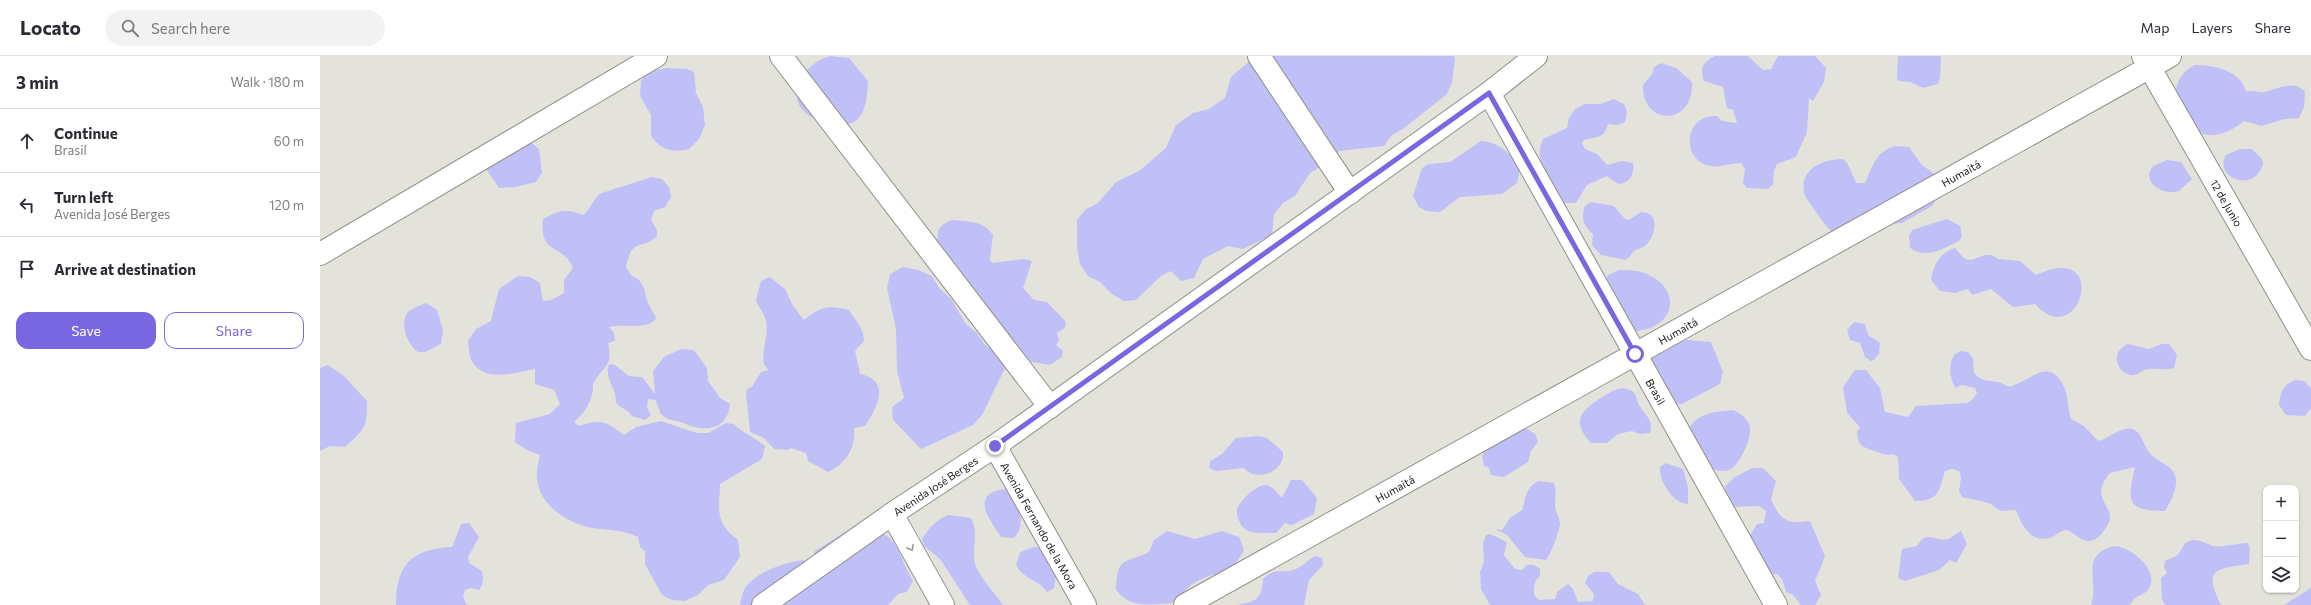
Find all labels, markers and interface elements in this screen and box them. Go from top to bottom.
search box [105,10,385,46]
text: Locato [20,16,81,39]
icon: search [119,17,141,39]
text: Search here [151,19,230,37]
text: Map [2141,19,2169,36]
text: Layers [2191,19,2233,36]
text: Share [2255,19,2291,36]
text: 3 min [16,72,59,93]
text: Walk · 180 m [230,74,304,90]
text: Continue [54,124,118,142]
icon: ahead [16,130,38,152]
text: 60 m [274,133,304,149]
text: Brasil [54,142,87,158]
street label: Humaitá [1939,157,1983,189]
street label: 12 de Junio [2208,177,2246,229]
text: Turn left [54,188,113,206]
icon: left [16,194,38,216]
text: 120 m [269,197,304,213]
text: Avenida José Berges [54,206,170,222]
icon: arrive [16,258,38,280]
text: Arrive at destination [54,260,196,278]
button: Save [16,312,156,349]
button: Share [164,312,304,349]
street label: Humaitá [1656,314,1700,347]
route start [1626,345,1644,363]
street label: Brasil [1644,376,1669,407]
route end [986,437,1004,455]
street label: Avenida José Berges [890,453,980,518]
street label: Avenida Fernando de la Mora [999,459,1081,591]
street label: Humaitá [1373,472,1417,504]
map controls [2263,485,2299,593]
button: + [2263,485,2299,521]
button: − [2263,521,2299,557]
one-way arrow [907,544,914,552]
button: layers [2263,557,2299,593]

